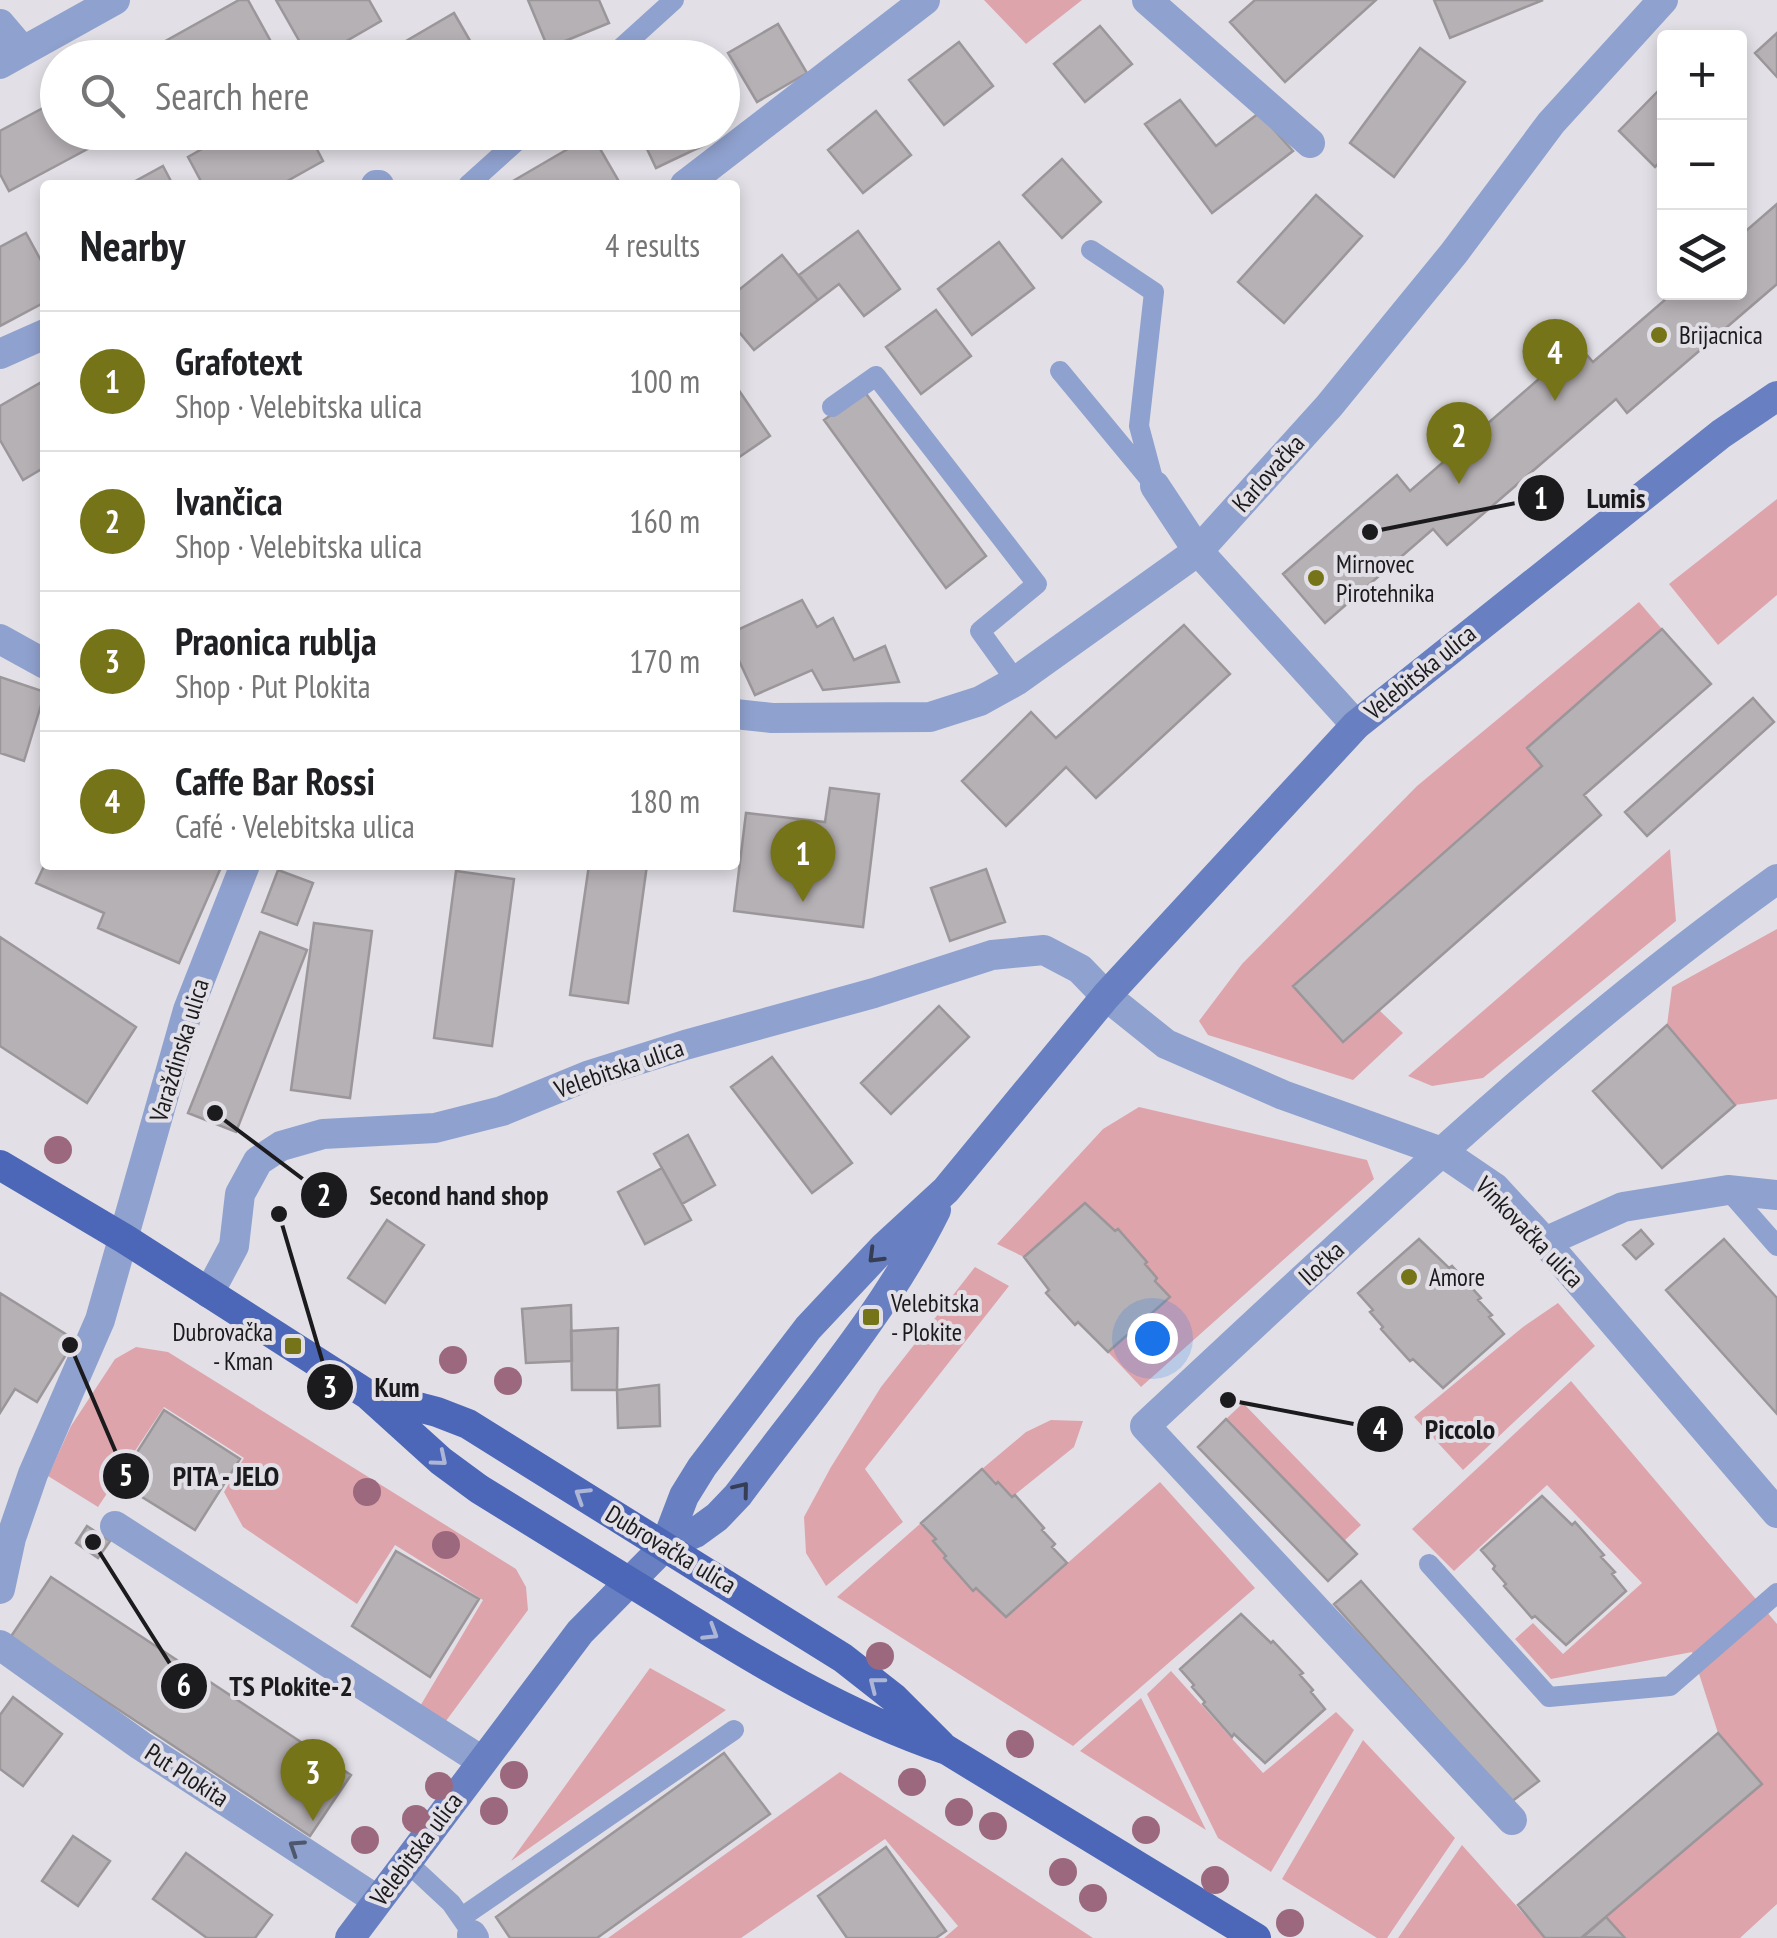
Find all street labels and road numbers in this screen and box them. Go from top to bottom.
street label: Karlovačka [1225,428,1311,518]
street label: Velebitska ulica [1357,617,1482,727]
street label: Varaždinska ulica [142,975,216,1126]
street label: Velebitska ulica [549,1031,688,1105]
street label: Vinkovačka ulica [1468,1169,1591,1294]
street label: Iločka [1291,1234,1351,1292]
street label: Dubrovačka ulica [600,1497,742,1601]
street label: Put Plokita [139,1736,235,1814]
street label: Velebitska ulica [362,1786,469,1913]

